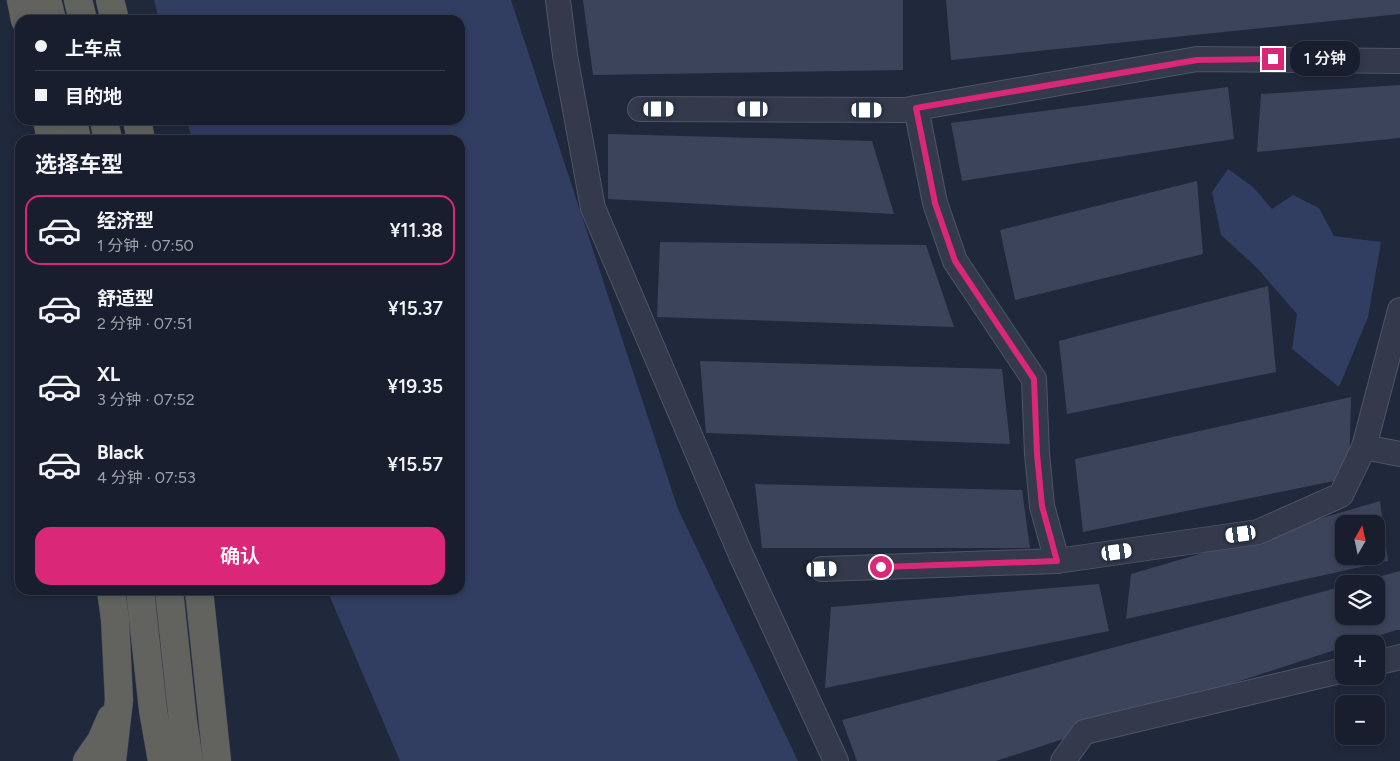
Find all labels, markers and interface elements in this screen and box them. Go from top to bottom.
text: 上车点 [65,37,122,60]
callout: 1 分钟 [1290,42,1360,76]
route end [1262,48,1284,70]
text: 1 分钟 [1304,49,1346,68]
text: 目的地 [65,85,122,108]
car [644,102,674,117]
car [738,102,768,117]
car [852,103,882,118]
text: 选择车型 [35,151,123,178]
icon: car [37,208,82,253]
text: 经济型 [97,209,154,232]
text: ¥11.38 [390,219,443,242]
text: 1 分钟 · 07:50 [97,236,194,255]
icon: car [37,286,82,331]
text: 舒适型 [97,287,154,310]
text: ¥15.37 [388,297,443,320]
text: 2 分钟 · 07:51 [97,314,193,333]
text: XL [97,363,120,386]
icon: car [37,364,82,409]
text: ¥19.35 [387,375,443,398]
text: 3 分钟 · 07:52 [97,390,195,409]
text: Black [97,441,144,464]
icon: car [37,442,82,487]
text: ¥15.57 [387,453,443,476]
text: 4 分钟 · 07:53 [97,468,196,487]
north arrow [1335,515,1385,565]
map controls [1335,515,1385,745]
car [1225,524,1256,544]
button: 确认 [35,527,445,585]
car [1101,542,1132,562]
route start [870,556,892,578]
car [806,561,837,577]
button: layers [1335,575,1385,625]
button: + [1335,635,1385,685]
button: − [1335,695,1385,745]

